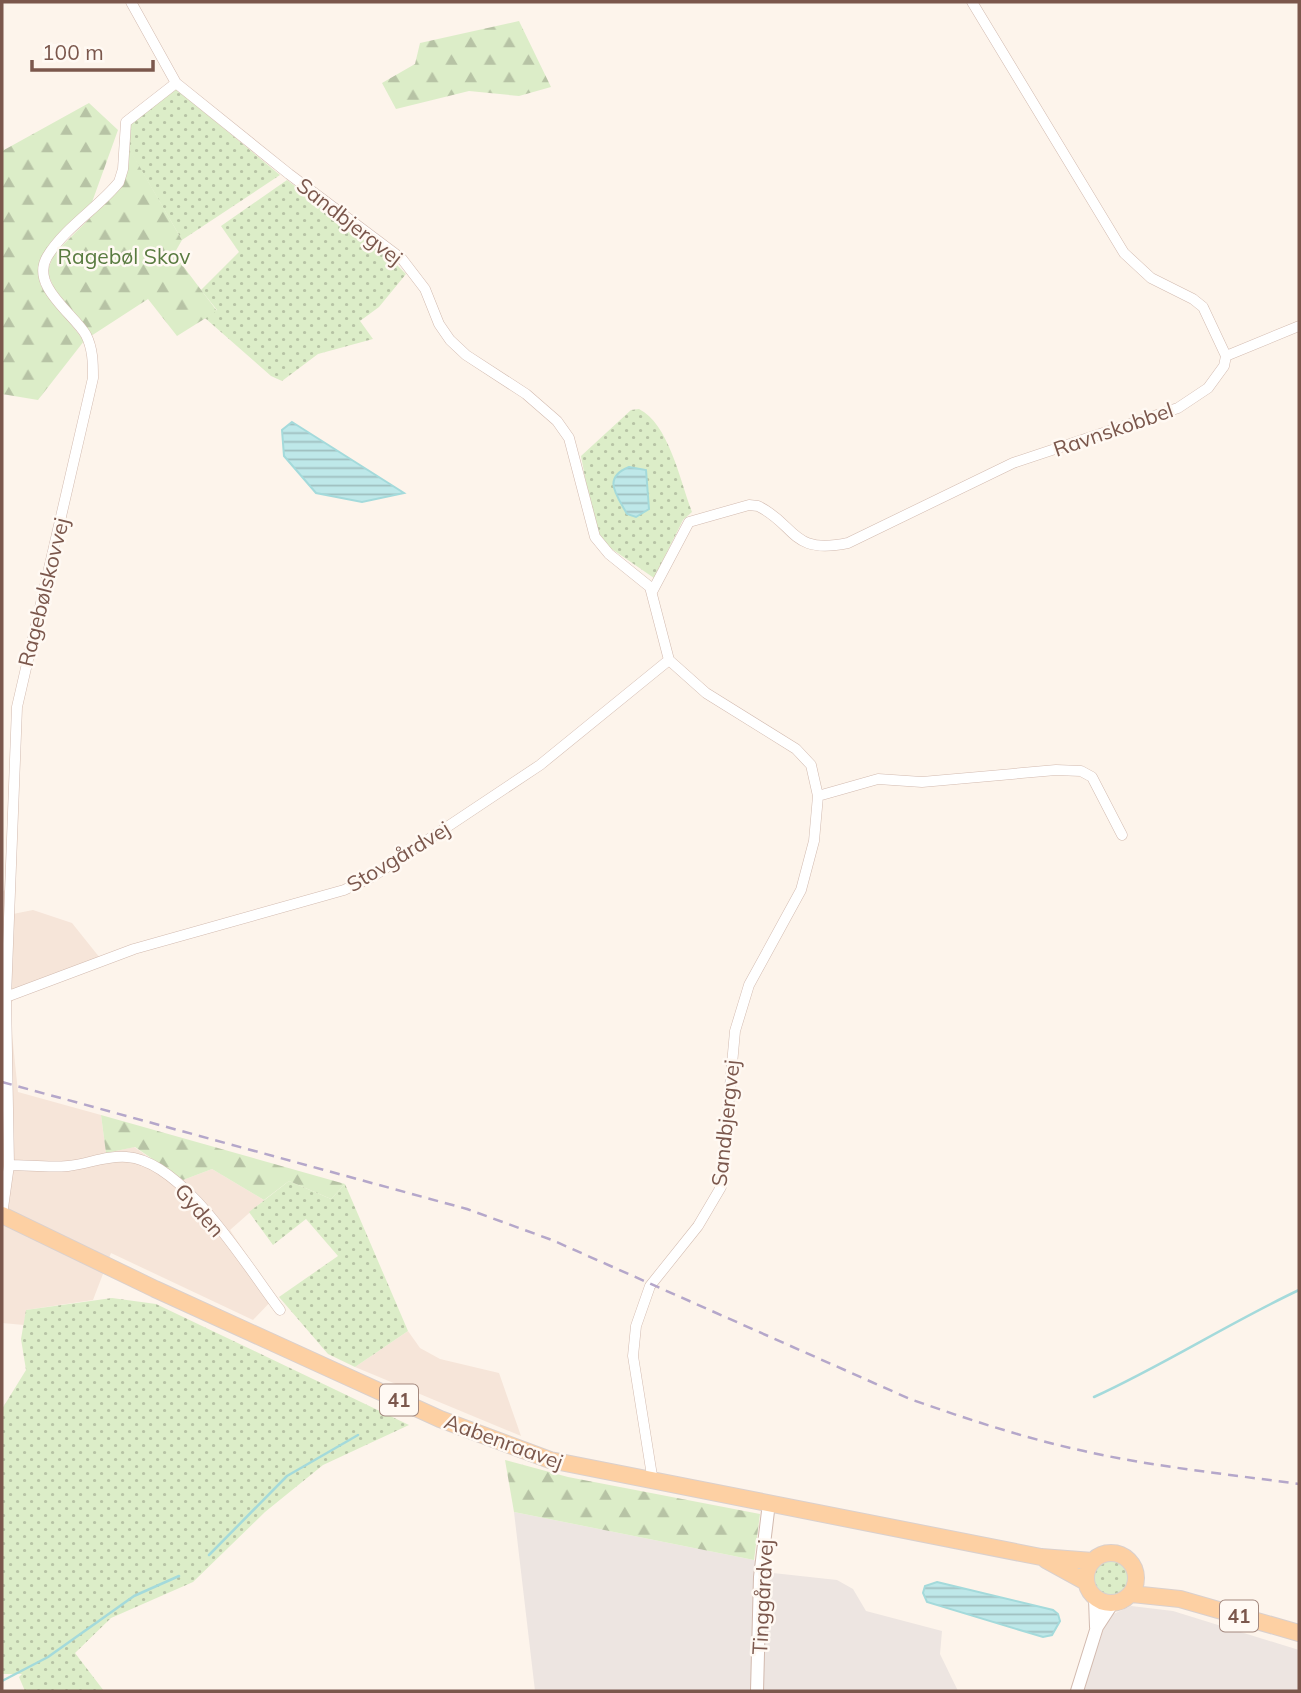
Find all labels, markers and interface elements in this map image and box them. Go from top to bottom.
scale bar [32,28,152,72]
text: 100 m [42,39,104,65]
street label: Sandbjergvej [292,172,408,270]
park label: Ragebøl Skov [58,243,190,269]
street label: Ravnskobbel [1050,396,1176,462]
street label: Ragebølskovvej [12,515,74,669]
street label: Stovgårdvej [342,815,454,897]
street label: Sandbjergvej [705,1058,745,1188]
street label: Gyden [170,1178,230,1242]
road number: 41 [380,1384,418,1416]
street label: Aabenraavej [441,1408,567,1474]
street label: Tinggårdvej [746,1539,778,1655]
road number: 41 [1220,1600,1258,1632]

